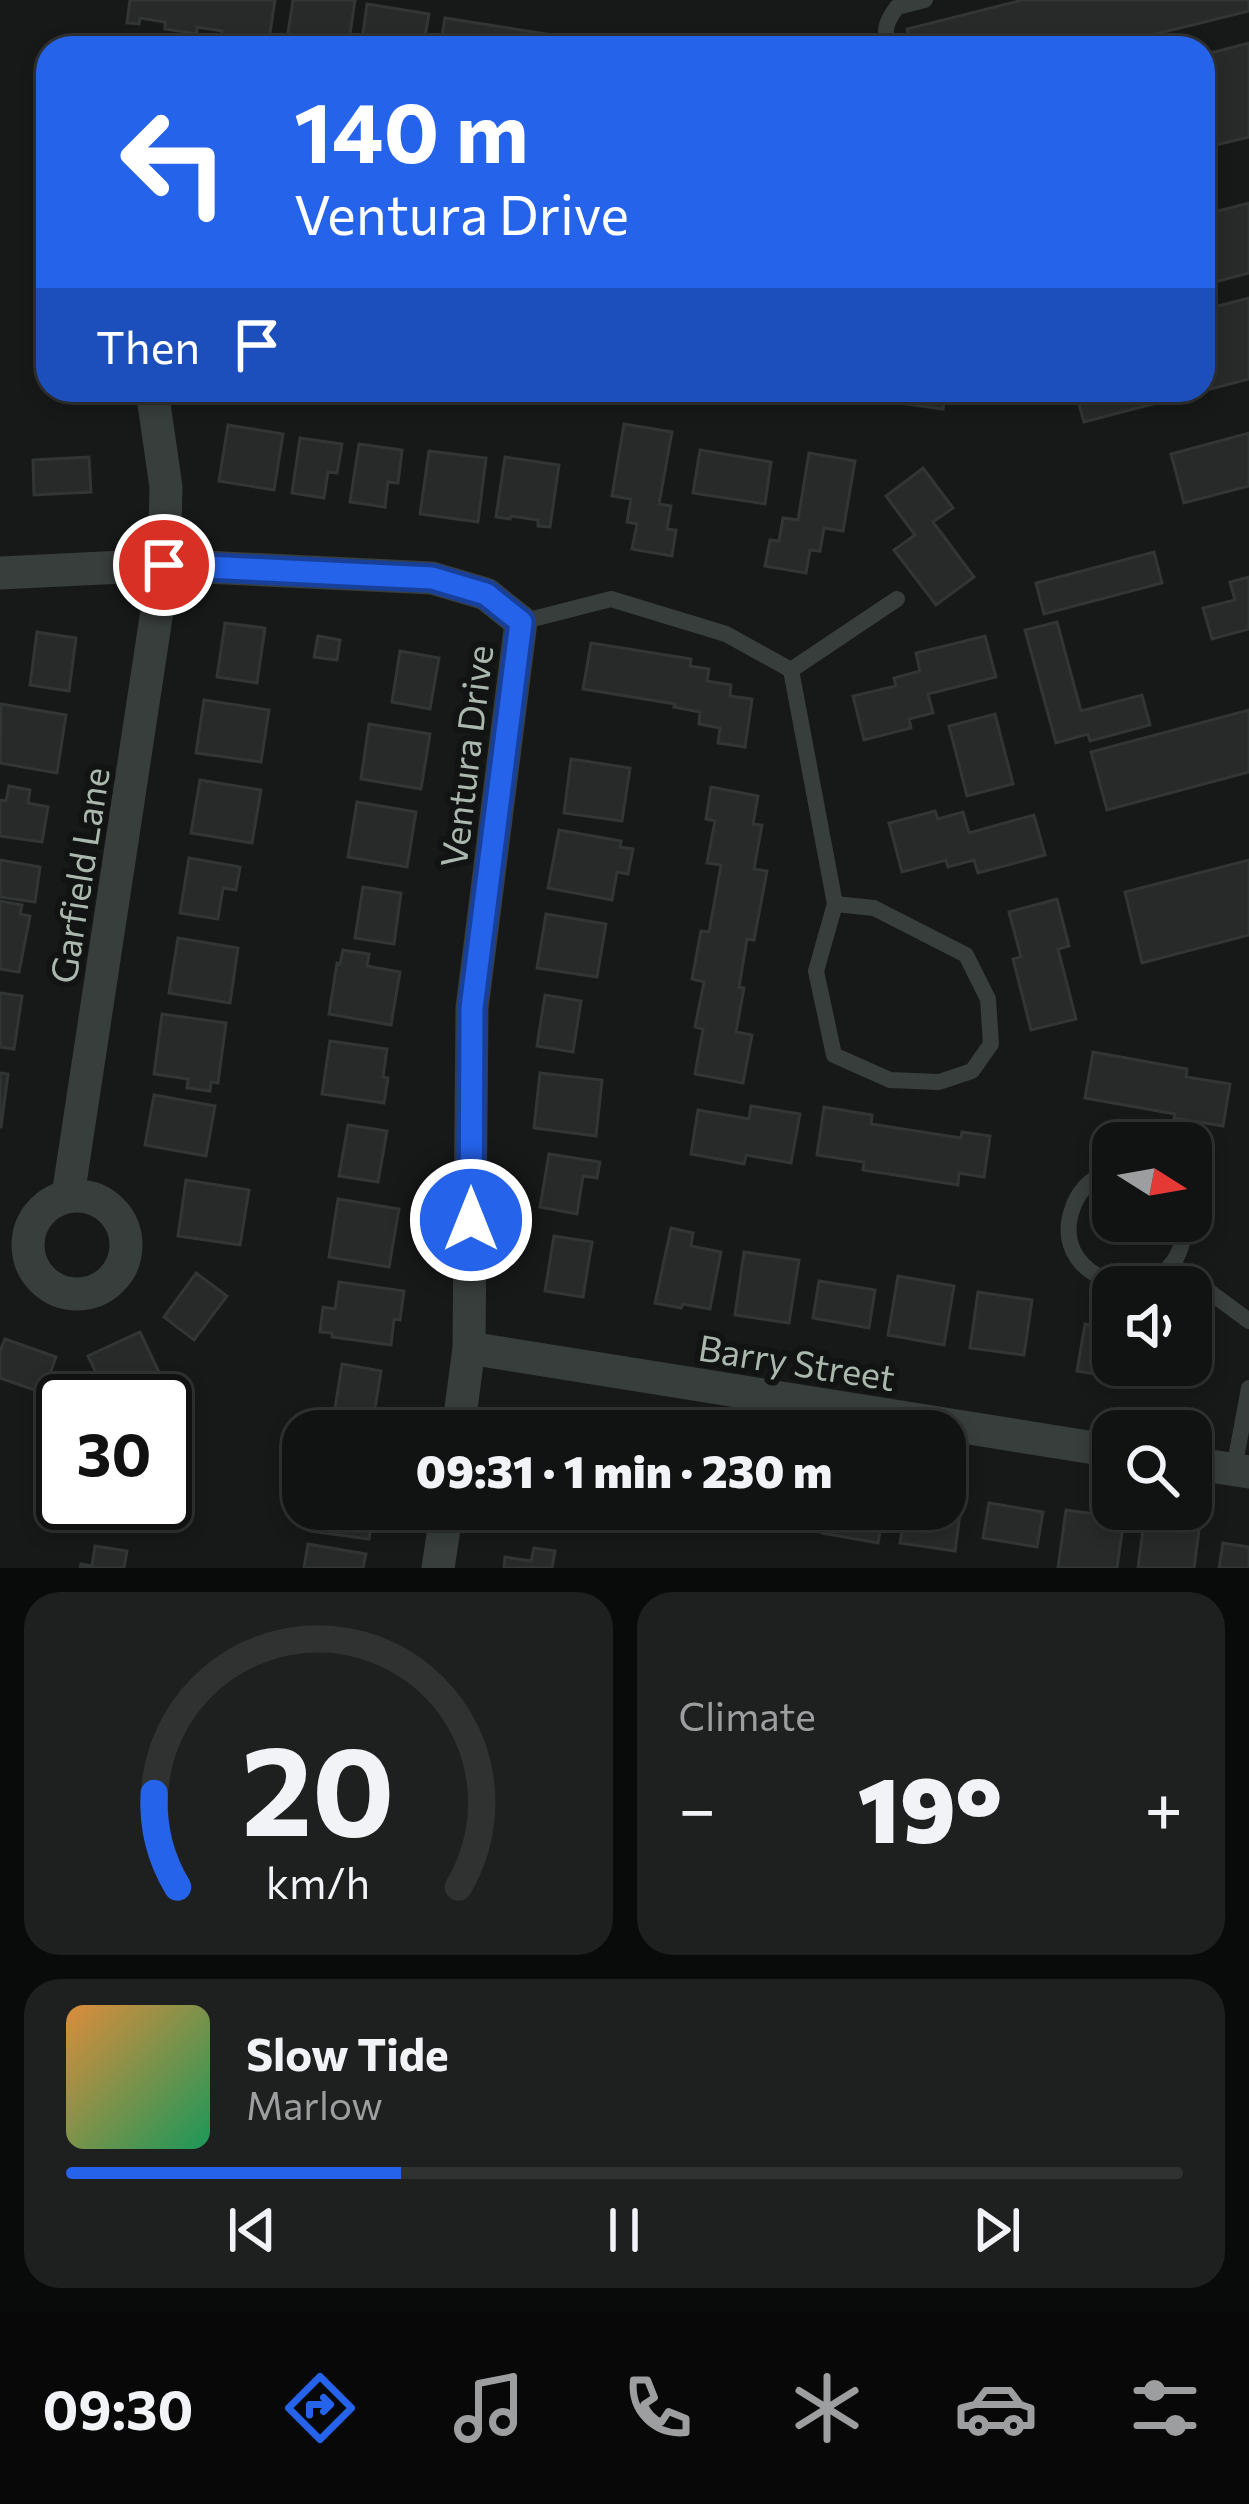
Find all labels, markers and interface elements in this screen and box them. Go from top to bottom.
text: 140 m [294,78,529,180]
icon: left [96,84,252,240]
text: Ventura Drive [294,180,629,246]
icon: arrive [224,312,290,378]
text: Then [96,318,200,373]
pin [113,514,215,616]
icon: arrive [131,532,197,598]
street label: Ventura Drive [430,642,500,870]
street label: Garfield Lane [39,764,117,986]
north arrow [1092,1122,1212,1242]
map controls [1092,1122,1212,1530]
position arrow [408,1157,534,1283]
button: sound [1092,1266,1212,1386]
street label: Barry Street [696,1324,898,1398]
speed limit sign: 30 [36,1374,192,1530]
button: search [1092,1410,1212,1530]
text: 09:31 · 1 min · 230 m [416,1442,832,1497]
text: Climate [679,1691,816,1739]
text: 20 [242,1709,395,1862]
text: 19° [858,1751,1002,1862]
text: − [679,1766,716,1847]
text: + [1144,1766,1183,1847]
text: km/h [266,1854,370,1907]
text: Slow Tide [246,2025,449,2080]
text: Marlow [246,2080,383,2128]
icon: previous [219,2197,285,2263]
icon: pause [591,2197,657,2263]
icon: next [964,2197,1030,2263]
icon: directions [278,2366,362,2450]
icon: music [447,2366,531,2450]
icon: phone [616,2366,700,2450]
icon: climate [785,2366,869,2450]
icon: car [954,2366,1038,2450]
icon: filters [1123,2366,1207,2450]
text: 09:30 [42,2375,193,2441]

